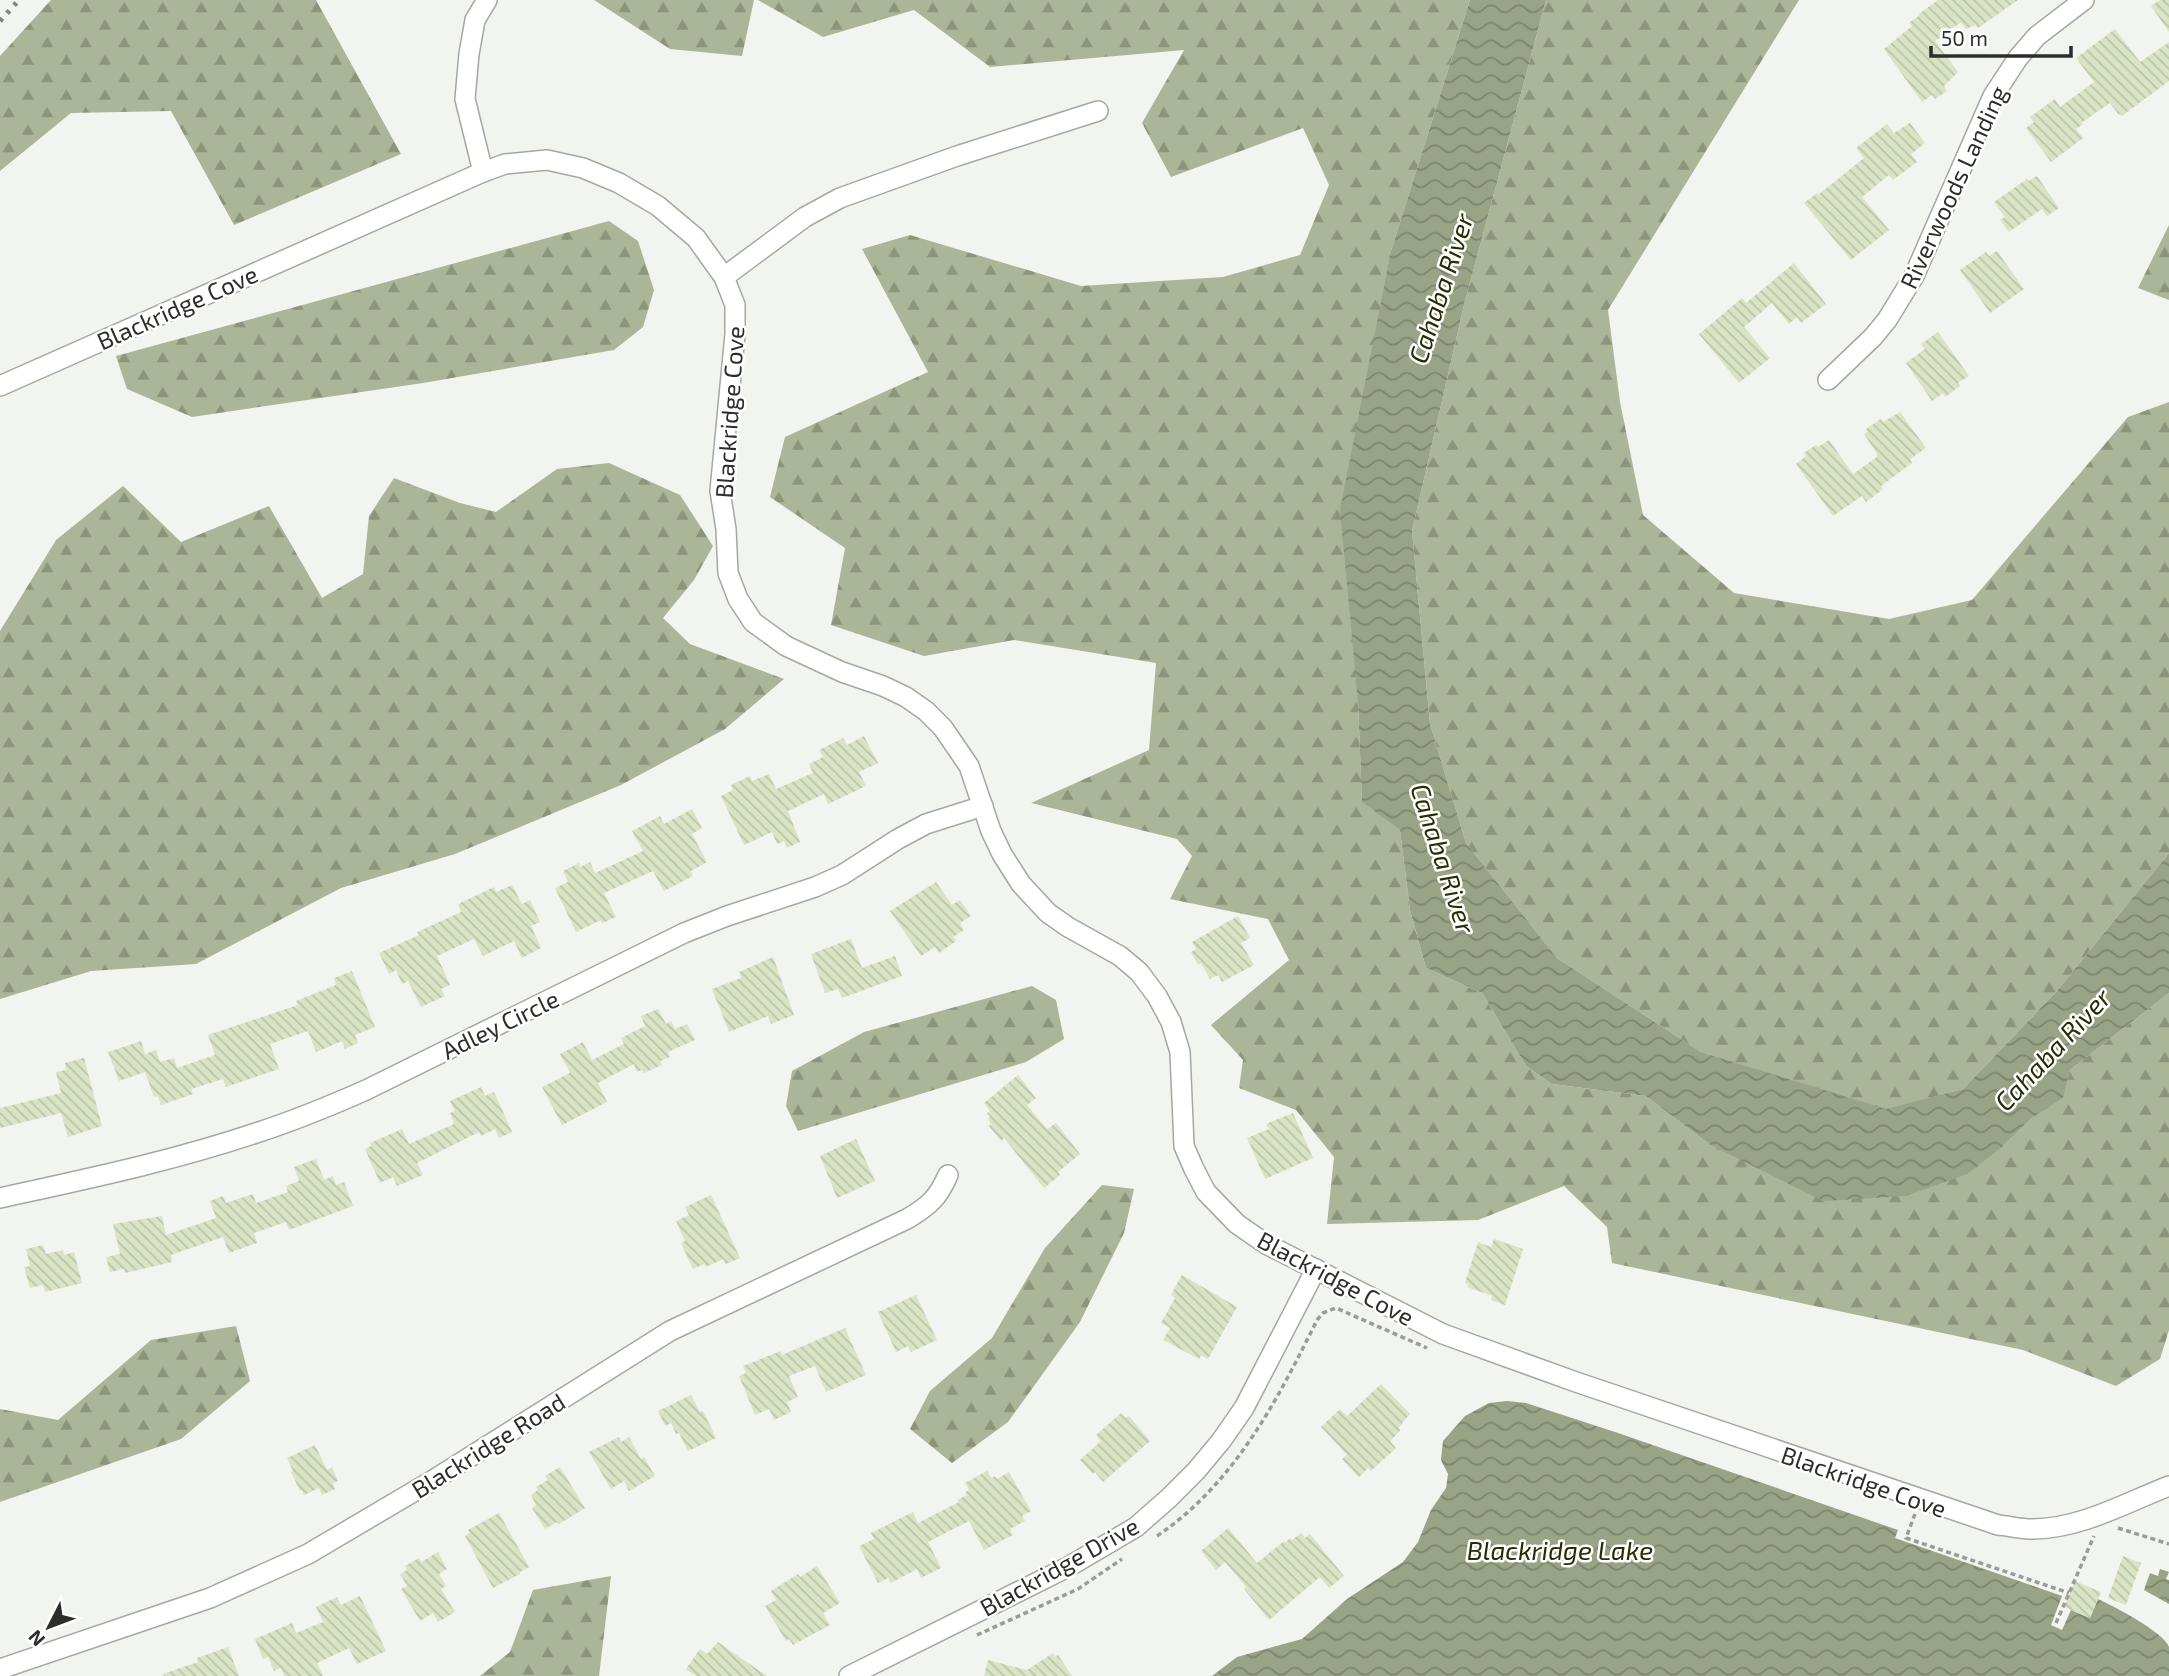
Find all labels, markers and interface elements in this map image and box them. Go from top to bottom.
scale bar [1931,14,2071,58]
text: 50 m [1941,25,1988,50]
street label: Riverwoods Landing [1893,81,2013,293]
water label: Cahaba River [1401,209,1479,367]
street label: Blackridge Cove [92,259,262,355]
street label: Blackridge Cove [709,325,749,499]
water label: Cahaba River [1405,779,1483,937]
water label: Cahaba River [1988,981,2117,1116]
street label: Adley Circle [437,983,563,1065]
street label: Blackridge Cove [1253,1225,1419,1331]
street label: Blackridge Road [406,1386,570,1504]
street label: Blackridge Cove [1778,1439,1950,1523]
street label: Blackridge Drive [975,1510,1143,1622]
water label: Blackridge Lake [1467,1534,1653,1565]
north arrow [14,1592,84,1662]
text: N [23,1626,49,1652]

